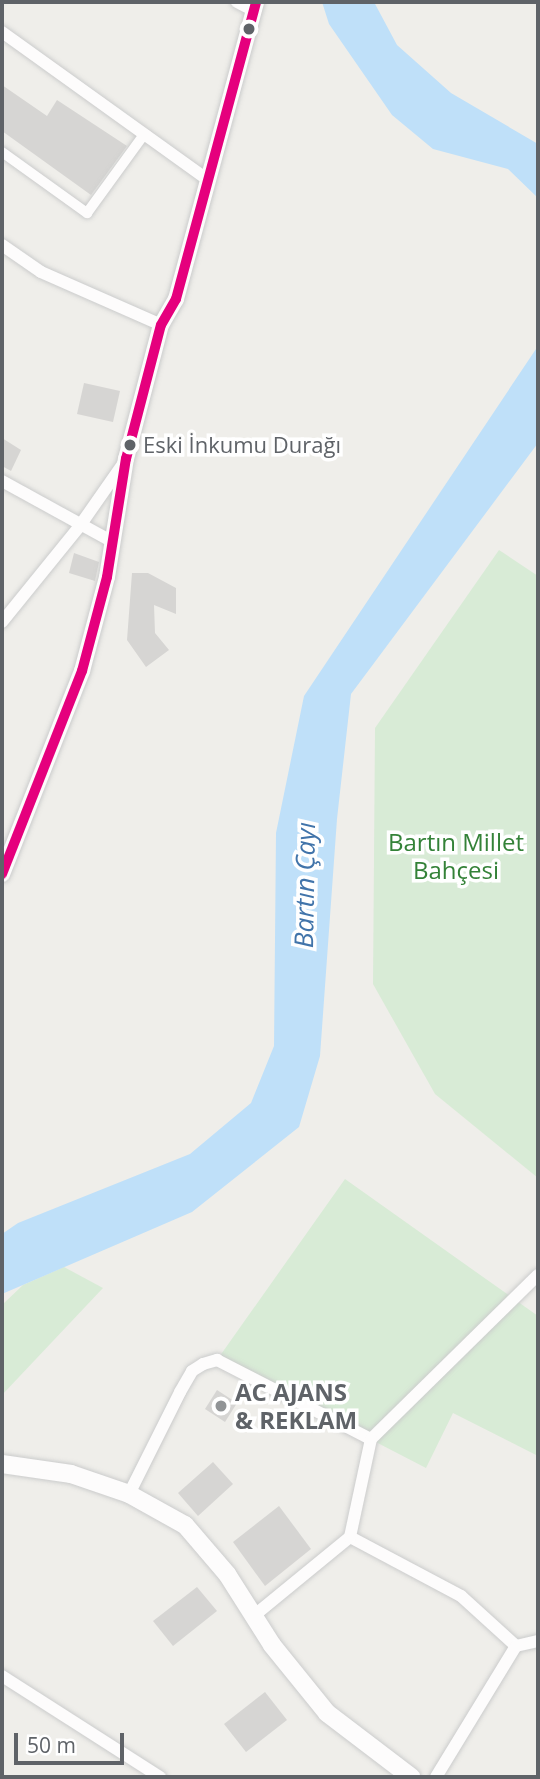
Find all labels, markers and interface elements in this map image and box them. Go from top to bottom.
unlabelled marker [242,22,256,36]
place label: Eski İnkumu Durağı [143,432,341,458]
marker: Eski İnkumu Durağı [123,438,137,452]
water label: Bartın Çayı [288,822,322,948]
park label: Bartın Millet Bahçesi [388,828,524,884]
place label: AC AJANS & REKLAM [235,1378,357,1434]
marker: AC AJANS & REKLAM [213,1398,229,1414]
scale bar [18,1720,128,1764]
text: 50 m [27,1731,76,1759]

